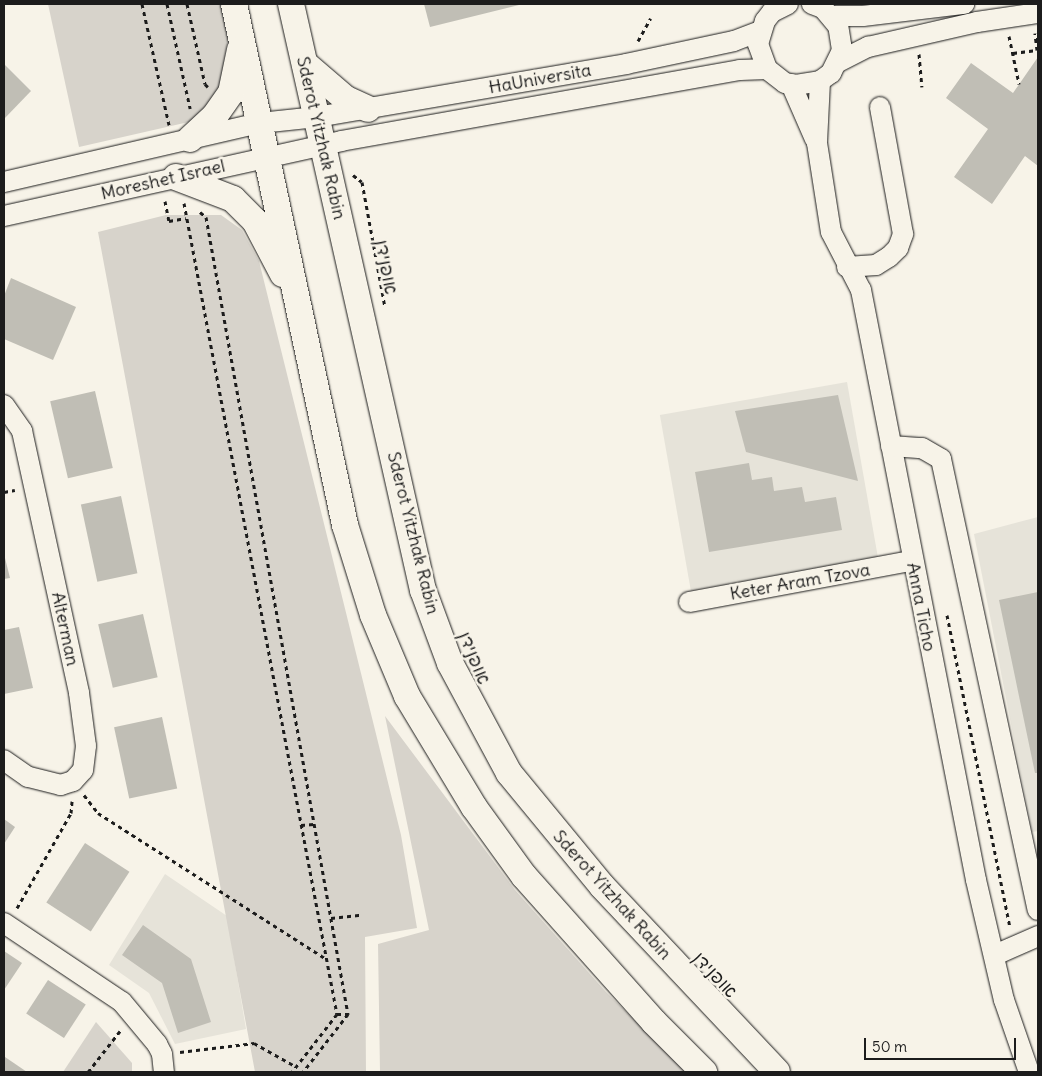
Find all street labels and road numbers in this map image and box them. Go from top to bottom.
street label: Sderot Yitzhak Rabin [292,54,350,222]
street label: HaUniversita [487,59,593,99]
street label: Moreshet Israel [99,155,227,205]
street label: אופנידן [370,238,402,296]
street label: Sderot Yitzhak Rabin [382,450,444,616]
street label: Keter Aram Tzova [728,559,872,605]
street label: Anna Ticho [902,561,940,653]
street label: Alterman [47,590,83,668]
street label: אופנידן [453,628,495,688]
street label: Sderot Yitzhak Rabin [548,826,676,964]
street label: אופנידן [688,947,742,1003]

